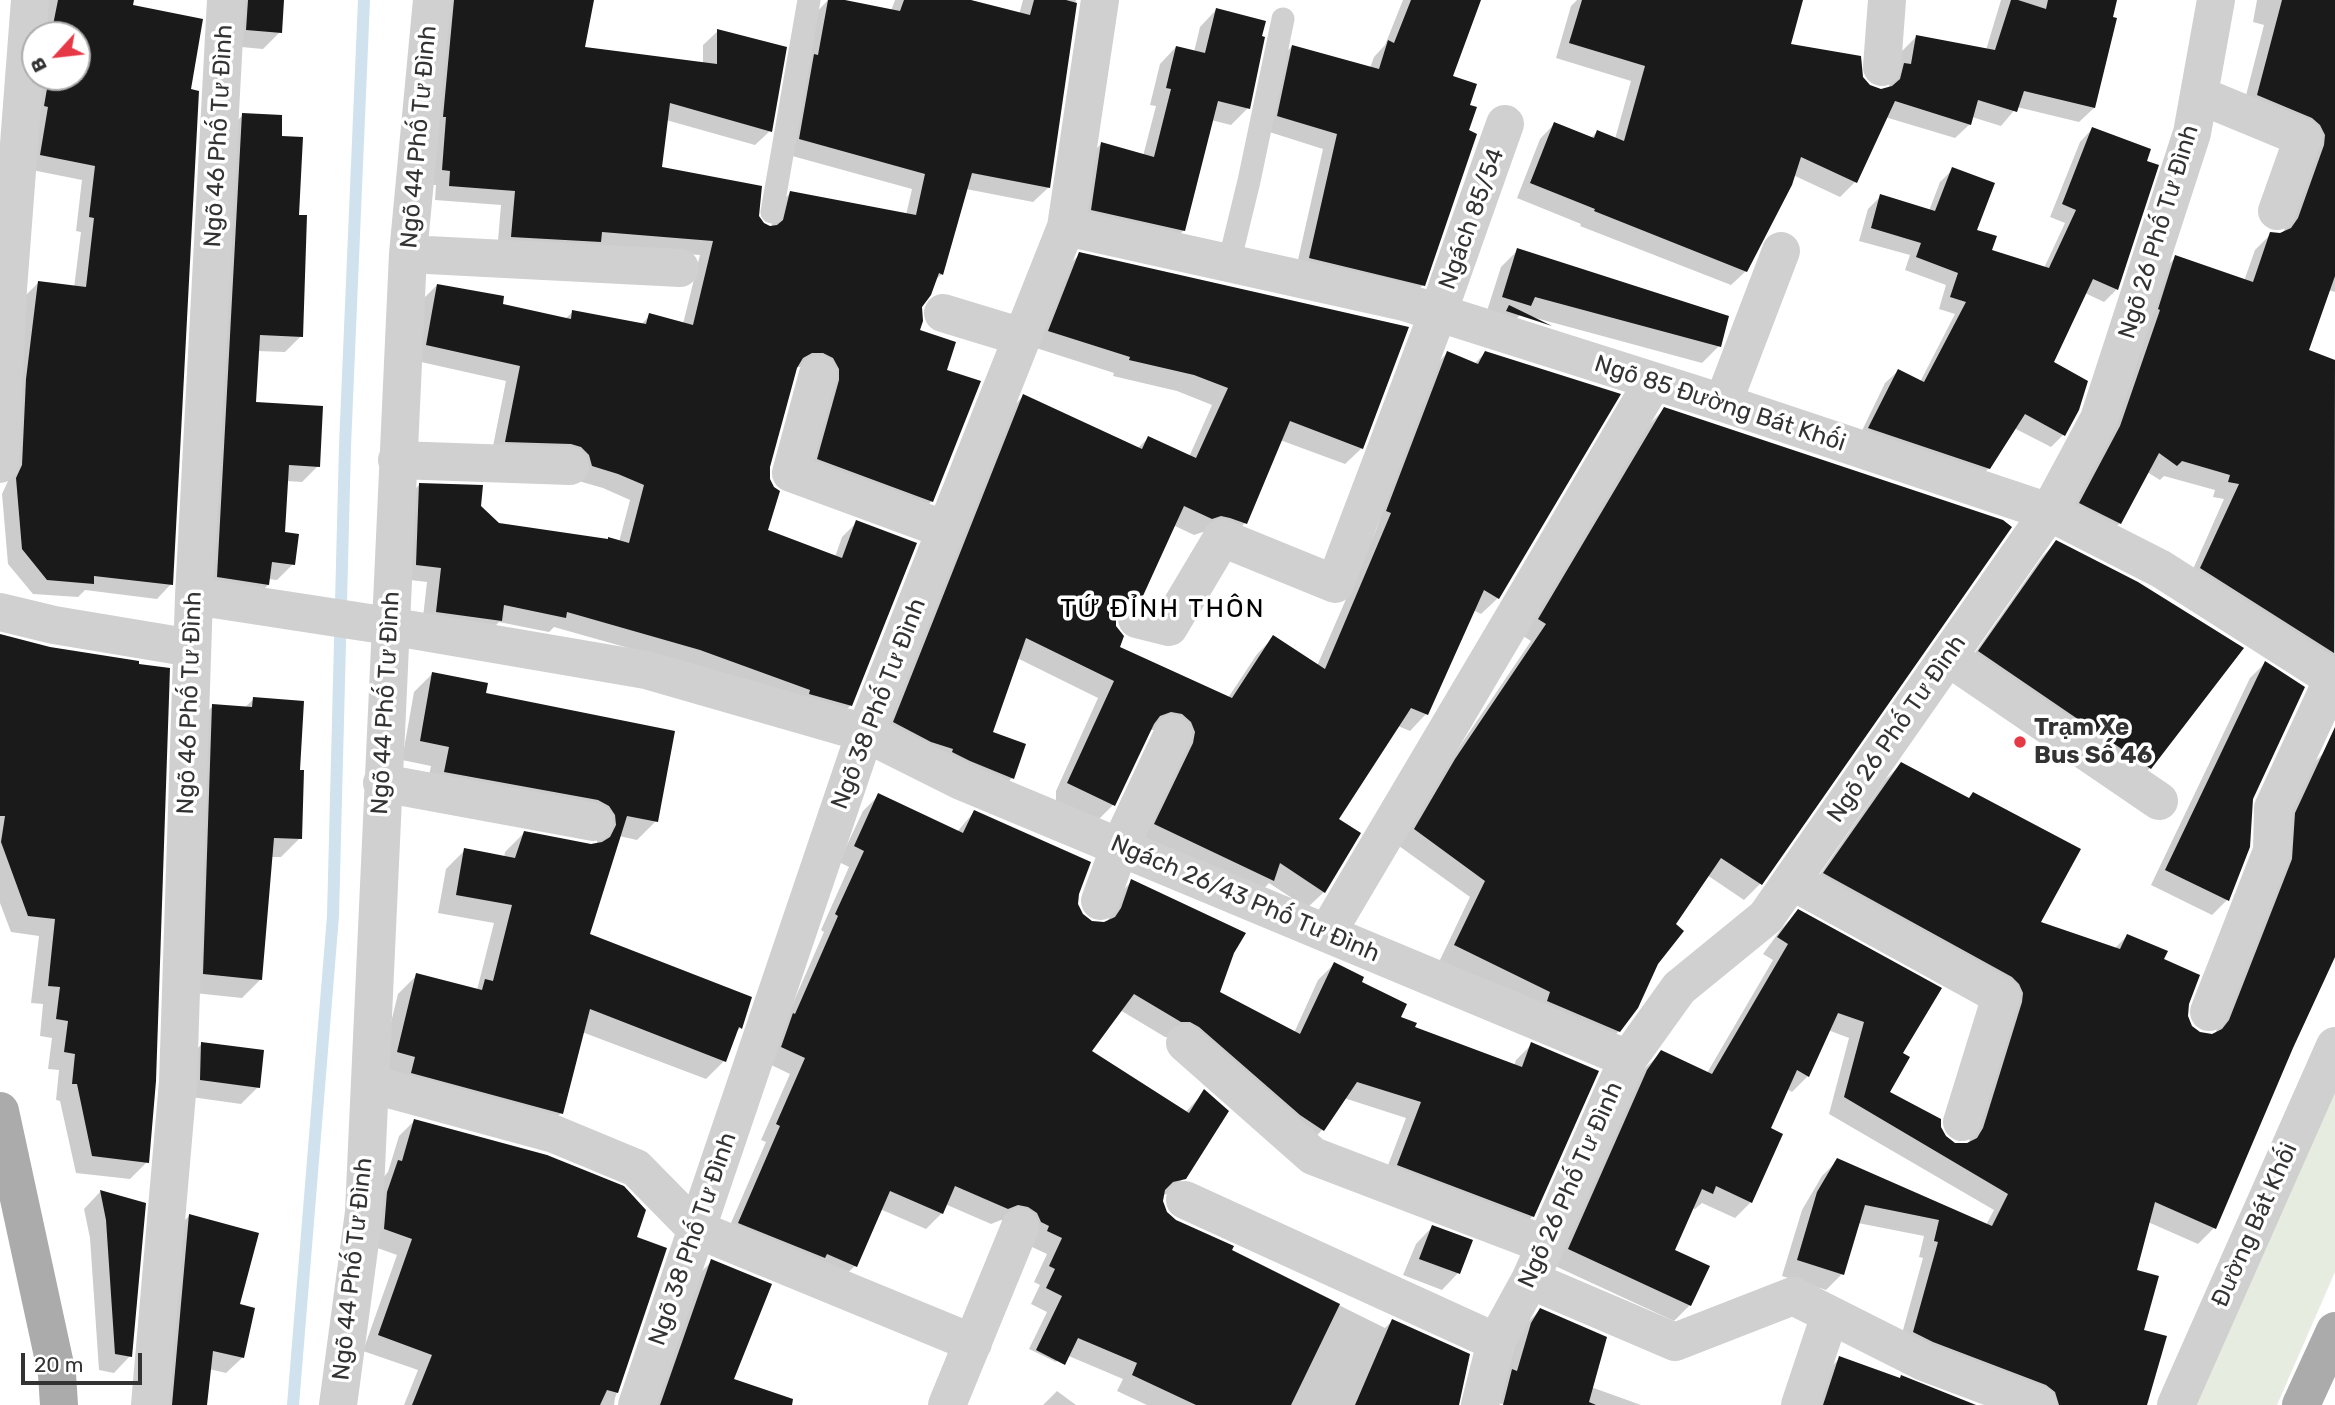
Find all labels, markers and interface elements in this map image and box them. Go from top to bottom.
north arrow [21,21,91,91]
street label: Ngõ 46 Phố Tư Đình [199,24,239,248]
street label: Ngõ 44 Phố Tư Đình [395,24,443,250]
text: B [25,54,52,76]
street label: Ngõ 26 Phố Tư Đình [2113,121,2205,343]
street label: Ngách 85/54 [1433,145,1511,293]
street label: Ngõ 85 Đường Bát Khối [1591,350,1849,458]
street label: Ngõ 46 Phố Tư Đình [172,591,208,815]
street label: Ngõ 44 Phố Tư Đình [366,591,406,815]
district label: TỨ ĐỈNH THÔN [1062,593,1264,625]
street label: Ngõ 38 Phố Tư Đình [826,595,932,813]
street label: Ngõ 26 Phố Tư Đình [1821,630,1973,828]
place label: Trạm Xe Bus Số 46 [2034,714,2152,770]
marker: Trạm Xe Bus Số 46 [2012,734,2028,750]
street label: Ngách 26/43 Phố Tư Đình [1106,829,1384,969]
street label: Ngõ 26 Phố Tư Đình [1513,1078,1629,1292]
street label: Ngõ 38 Phố Tư Đình [643,1129,743,1349]
street label: Đường Bát Khối [2206,1139,2304,1311]
street label: Ngõ 44 Phố Tư Đình [327,1156,379,1382]
scale bar [24,1338,145,1382]
text: 20 m [34,1352,83,1377]

